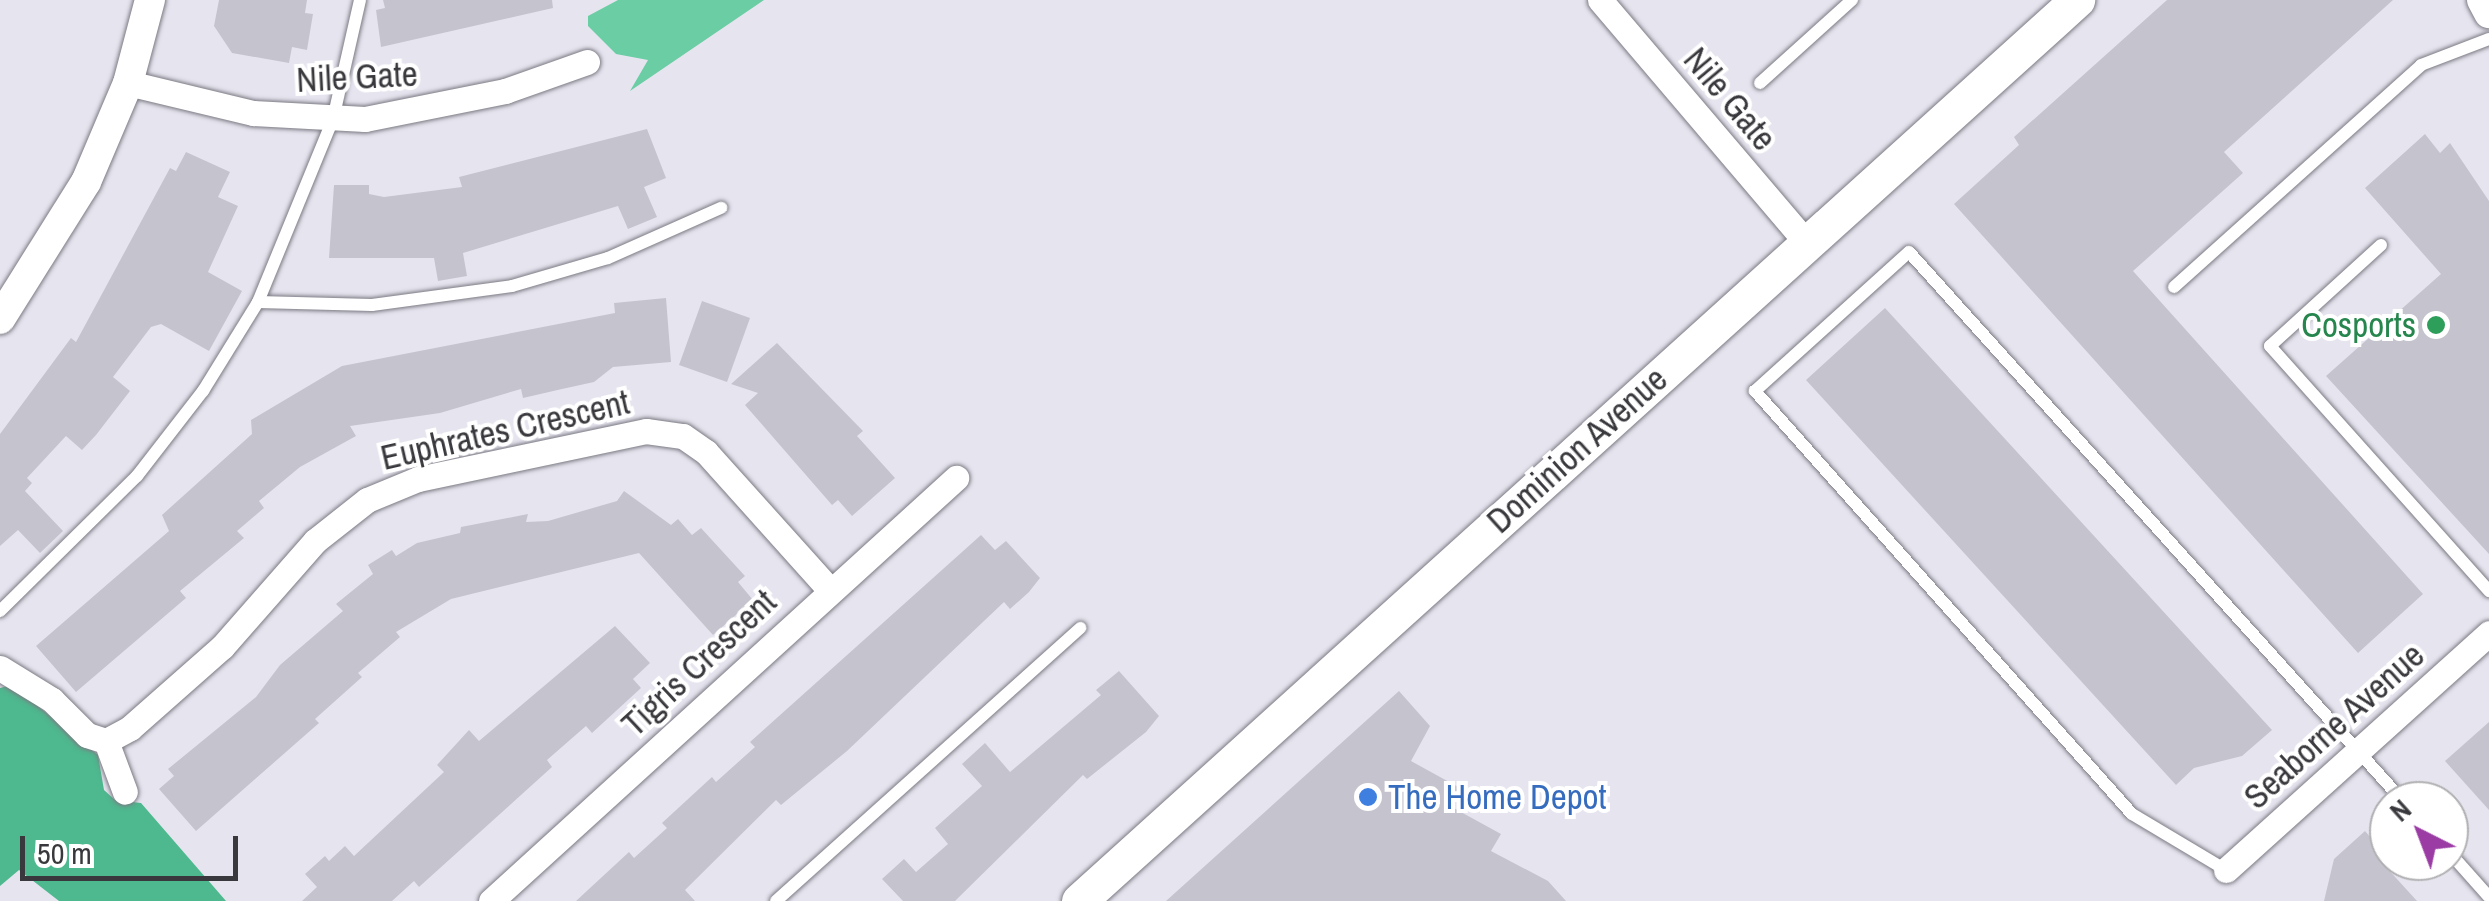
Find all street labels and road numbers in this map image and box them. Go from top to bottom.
street label: Nile Gate [1675,39,1785,159]
street label: Nile Gate [295,53,419,101]
street label: Dominion Avenue [1478,358,1676,542]
street label: Euphrates Crescent [377,381,633,479]
street label: Tigris Crescent [613,581,785,745]
street label: Seaborne Avenue [2235,634,2433,818]

